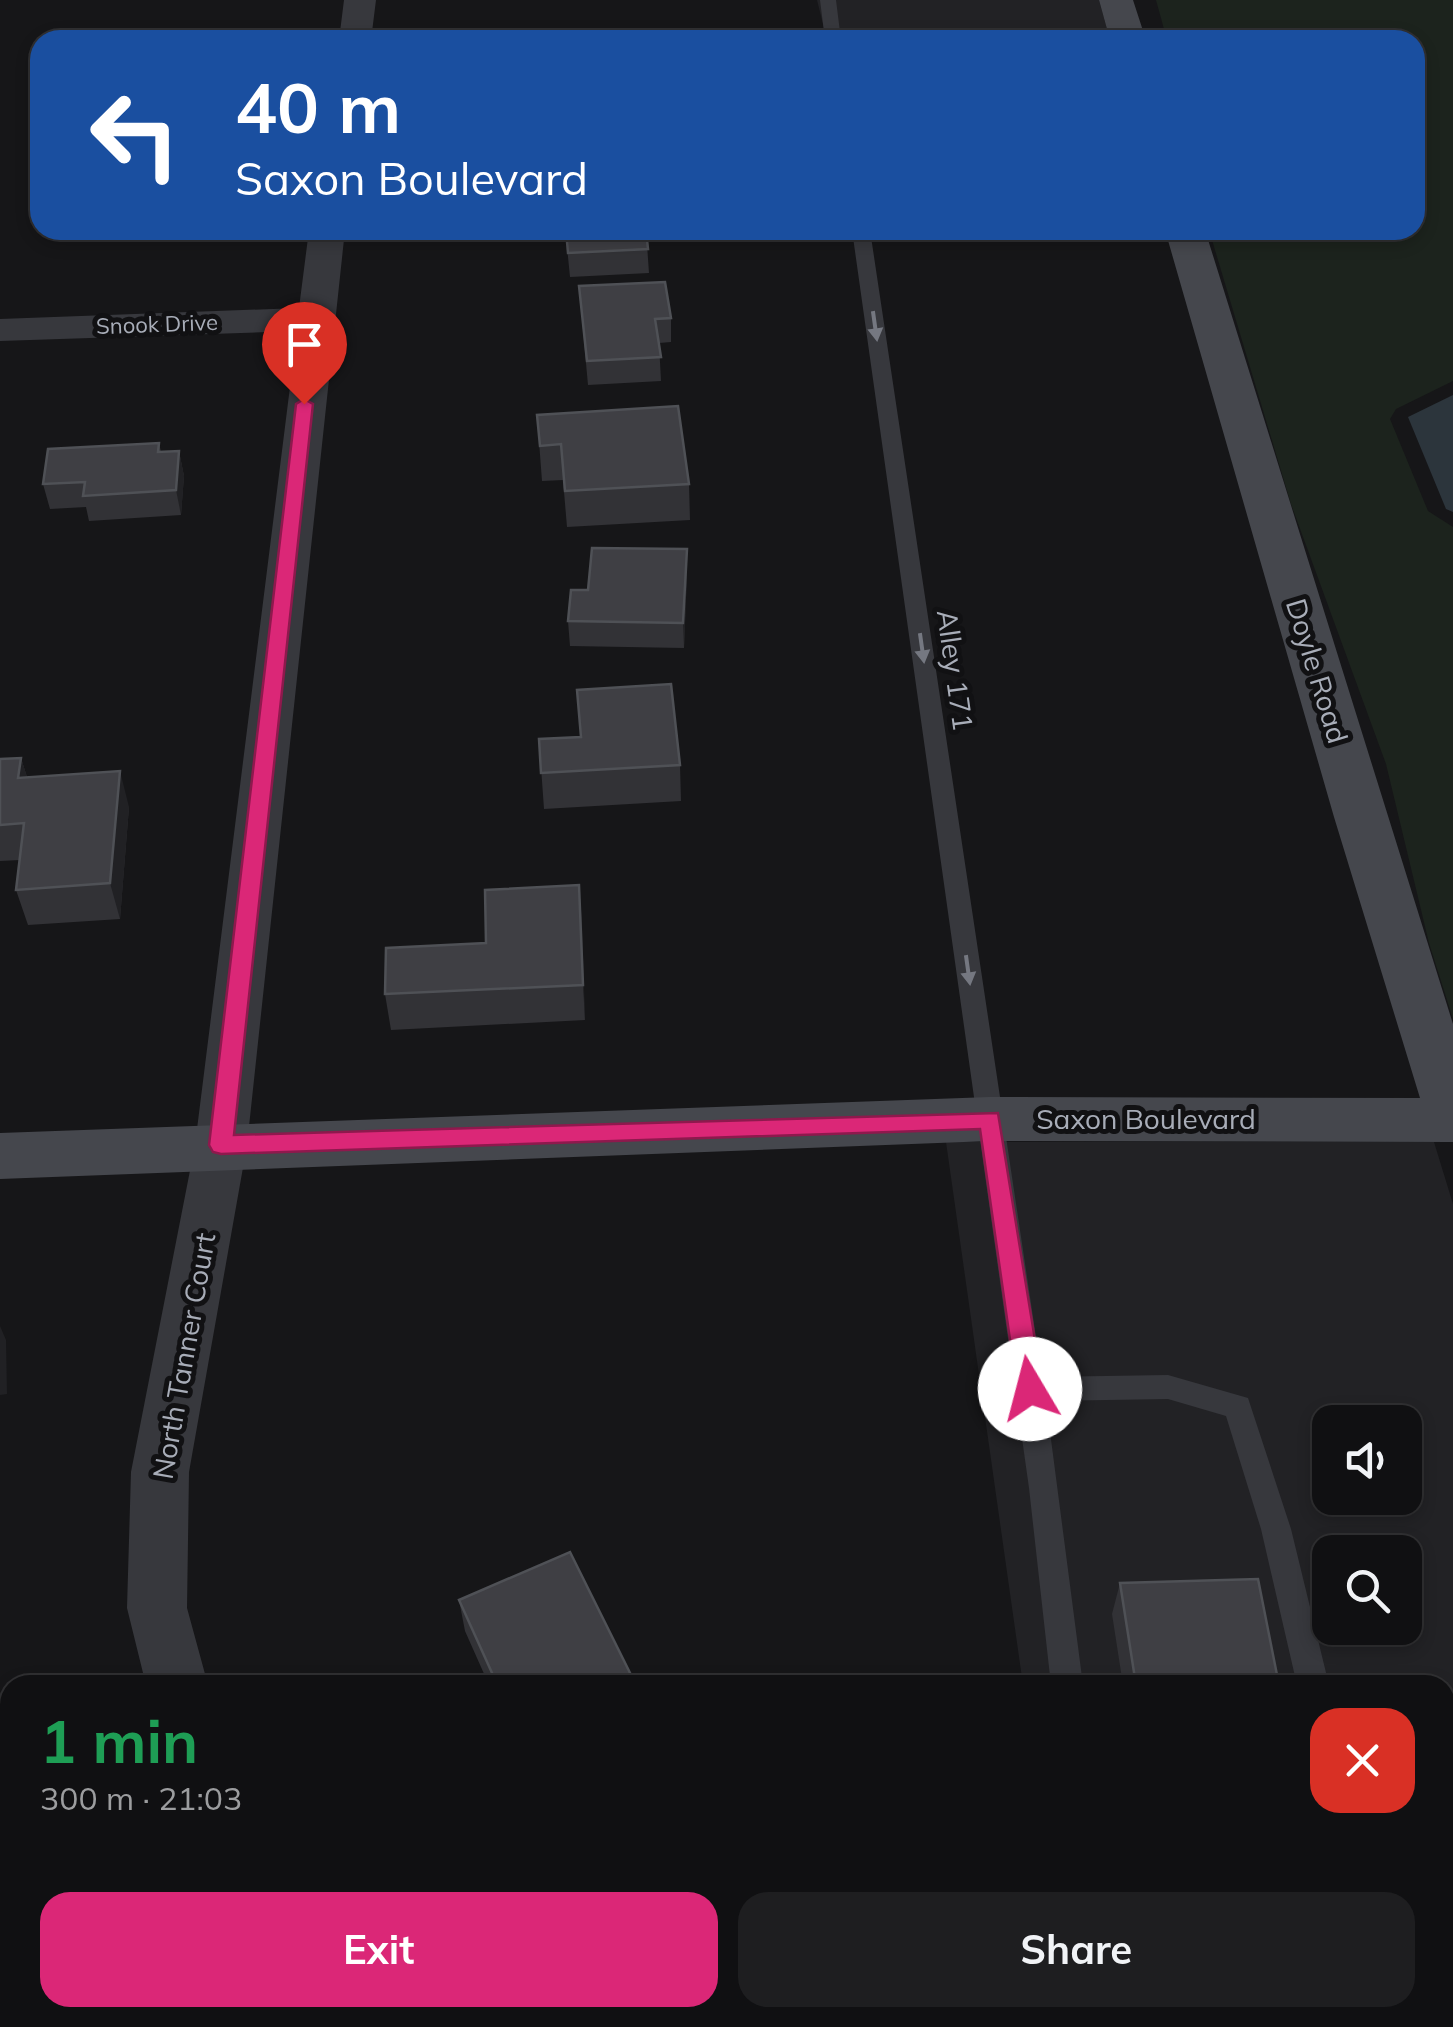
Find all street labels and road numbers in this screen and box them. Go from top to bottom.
street label: Snook Drive [96,308,218,340]
street label: Doyle Road [1279,594,1356,747]
street label: Alley 171 [930,607,981,733]
street label: Saxon Boulevard [1036,1101,1256,1136]
street label: North Tanner Court [145,1230,222,1482]

